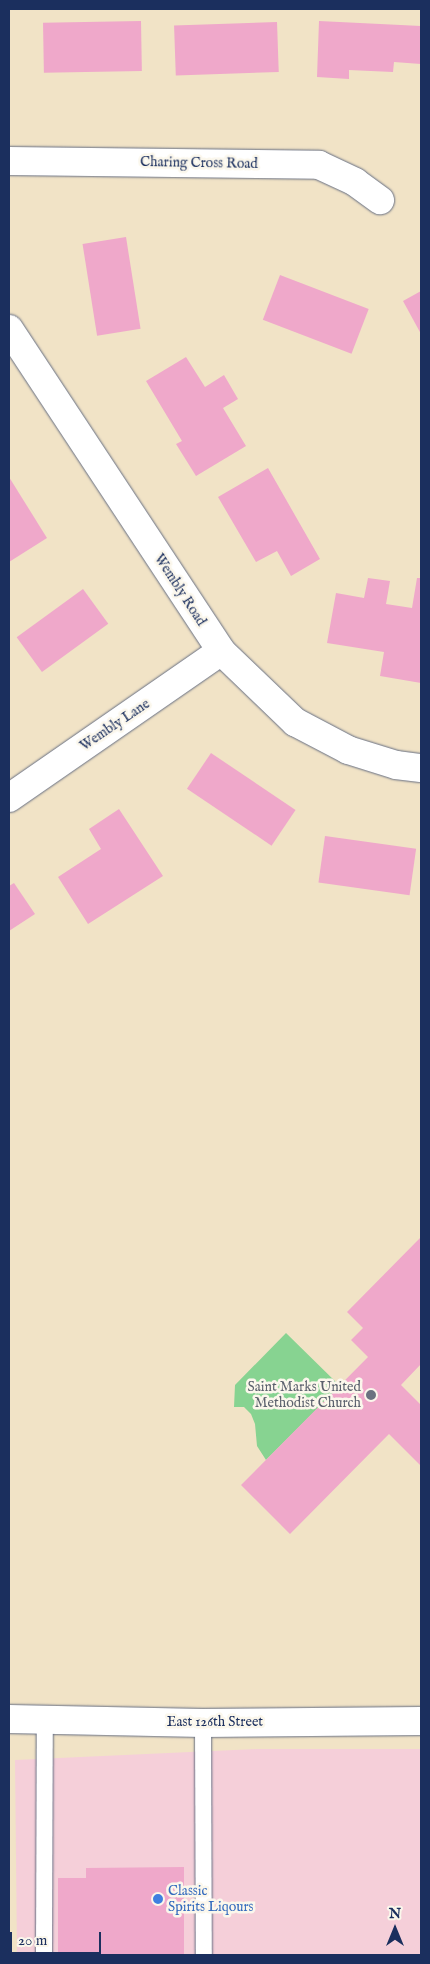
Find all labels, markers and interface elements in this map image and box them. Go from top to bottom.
street label: Charing Cross Road [140,154,258,172]
street label: Wembly Road [150,551,210,629]
street label: Wembly Lane [77,695,153,755]
place label: Saint Marks United Methodist Church [248,1379,361,1411]
marker: Saint Marks United Methodist Church [365,1389,377,1401]
street label: East 126th Street [167,1714,263,1730]
place label: Classic Spirits Liqours [168,1883,254,1915]
marker: Classic Spirits Liqours [152,1893,164,1905]
north arrow [370,1904,420,1954]
text: N [389,1905,401,1923]
scale bar [12,1922,104,1954]
text: 20 m [18,1931,47,1950]

